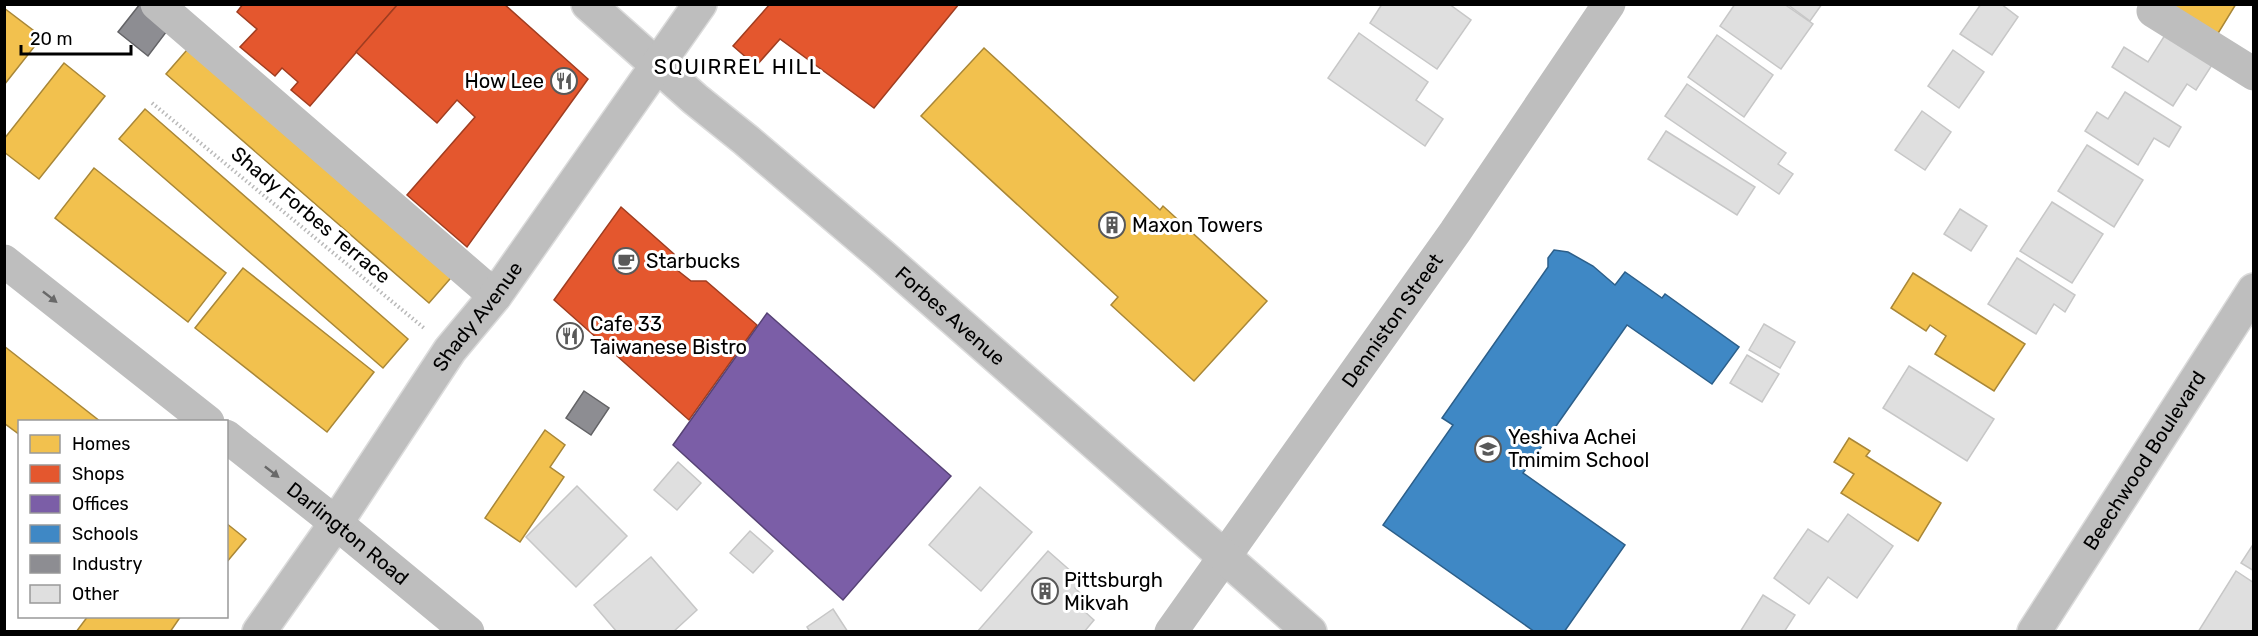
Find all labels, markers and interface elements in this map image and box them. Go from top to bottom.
scale bar [21,18,130,56]
text: 20 m [30,28,72,50]
district label: SQUIRREL HILL [654,54,822,79]
restaurant icon: How Lee [549,66,579,96]
place label: How Lee [465,69,544,93]
street label: Shady Forbes Terrace [227,141,395,289]
building icon: Maxon Towers [1097,210,1127,240]
place label: Maxon Towers [1132,213,1263,237]
cafe icon: Starbucks [611,246,641,276]
place label: Starbucks [646,249,740,273]
street label: Denniston Street [1336,249,1448,392]
street label: Shady Avenue [427,257,527,376]
street label: Forbes Avenue [890,261,1010,370]
one-way arrow [43,291,58,303]
place label: Cafe 33 Taiwanese Bistro [590,312,747,359]
restaurant icon: Cafe 33 Taiwanese Bistro [555,321,585,351]
street label: Beechwood Boulevard [2078,366,2211,554]
legend [18,420,228,618]
place label: Yeshiva Achei Tmimim School [1508,425,1649,472]
text: Homes [72,433,130,455]
school or university icon: Yeshiva Achei Tmimim School [1473,434,1503,464]
text: Shops [72,463,124,485]
one-way arrow [265,466,280,478]
street label: Darlington Road [282,477,414,590]
text: Offices [72,493,129,515]
text: Schools [72,523,138,545]
text: Industry [72,553,142,575]
place label: Pittsburgh Mikvah [1064,568,1163,615]
building icon: Pittsburgh Mikvah [1030,576,1060,606]
text: Other [72,583,119,605]

